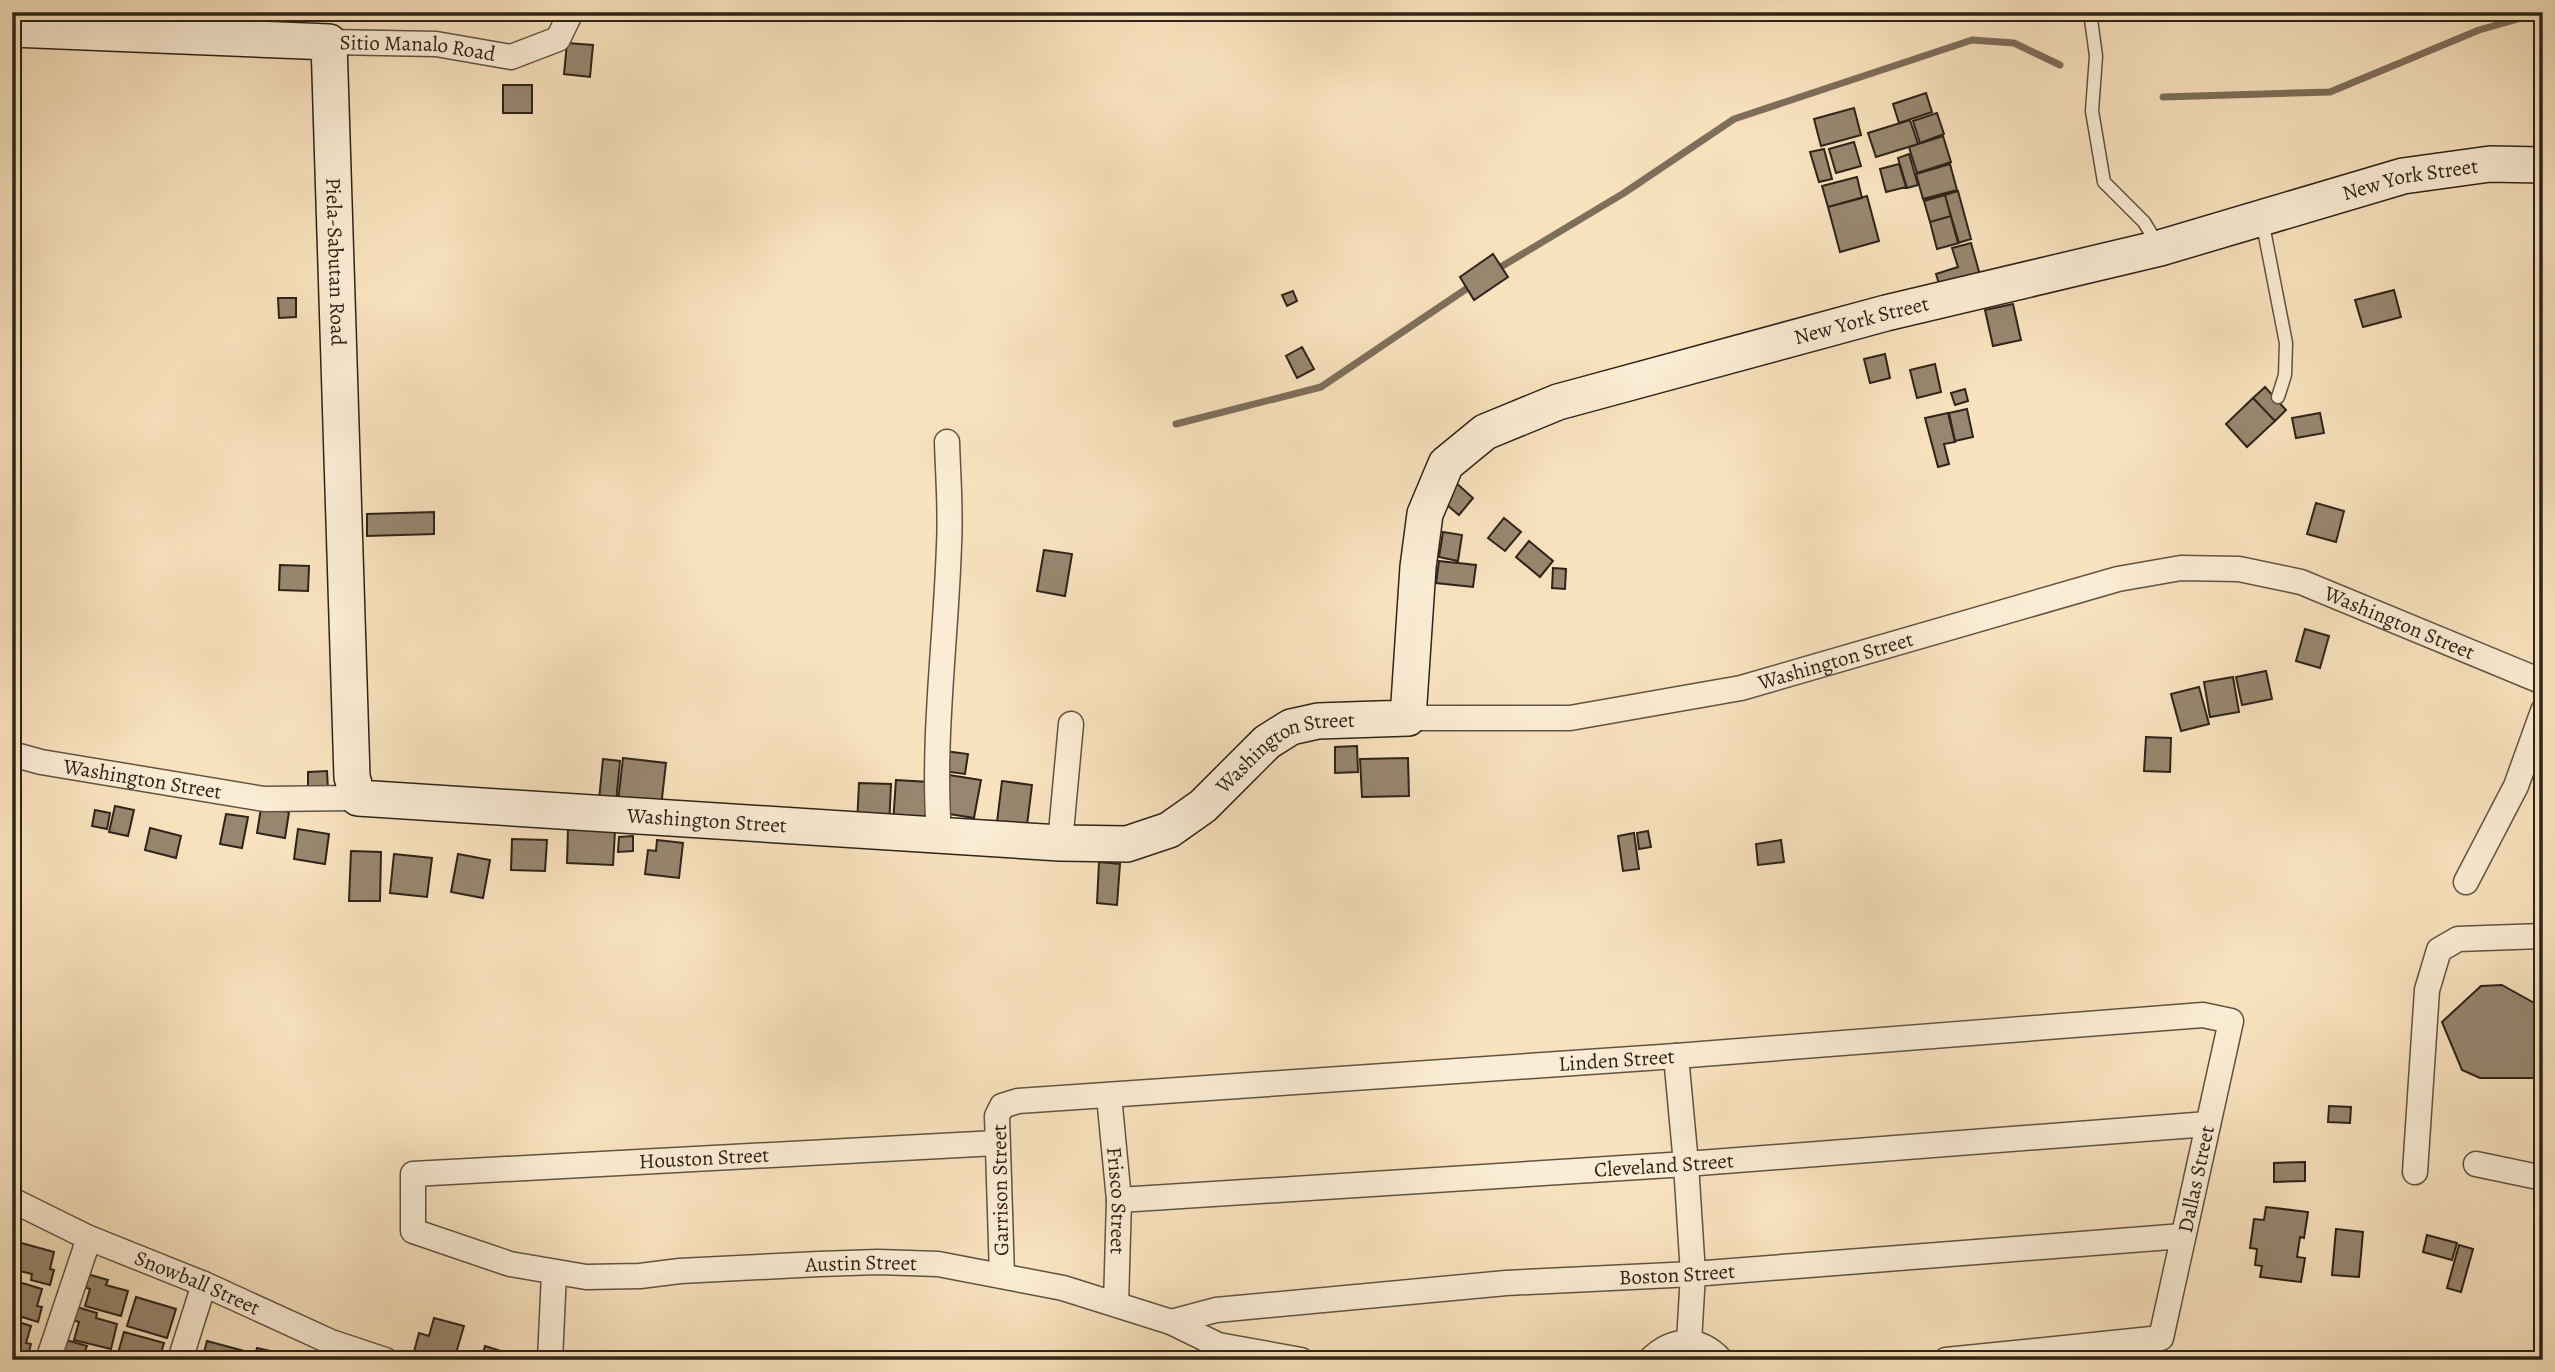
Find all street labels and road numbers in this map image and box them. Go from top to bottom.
street label: Sitio Manalo Road [339,28,498,68]
street label: New York Street [2339,152,2480,207]
street label: Piela-Sabutan Road [319,177,353,347]
street label: New York Street [1791,289,1932,351]
street label: Washington Street [2319,579,2479,666]
street label: Washington Street [1754,625,1916,697]
street label: Washington Street [1209,706,1355,800]
street label: Washington Street [60,752,224,806]
street label: Washington Street [625,801,788,839]
street label: Linden Street [1558,1042,1676,1078]
street label: Dallas Street [2171,1123,2221,1235]
street label: Garrison Street [985,1124,1015,1256]
street label: Houston Street [638,1141,770,1175]
street label: Frisco Street [1100,1146,1133,1255]
street label: Cleveland Street [1593,1146,1735,1184]
street label: Snowball Street [130,1244,265,1322]
street label: Austin Street [803,1248,918,1279]
street label: Boston Street [1618,1257,1736,1292]

